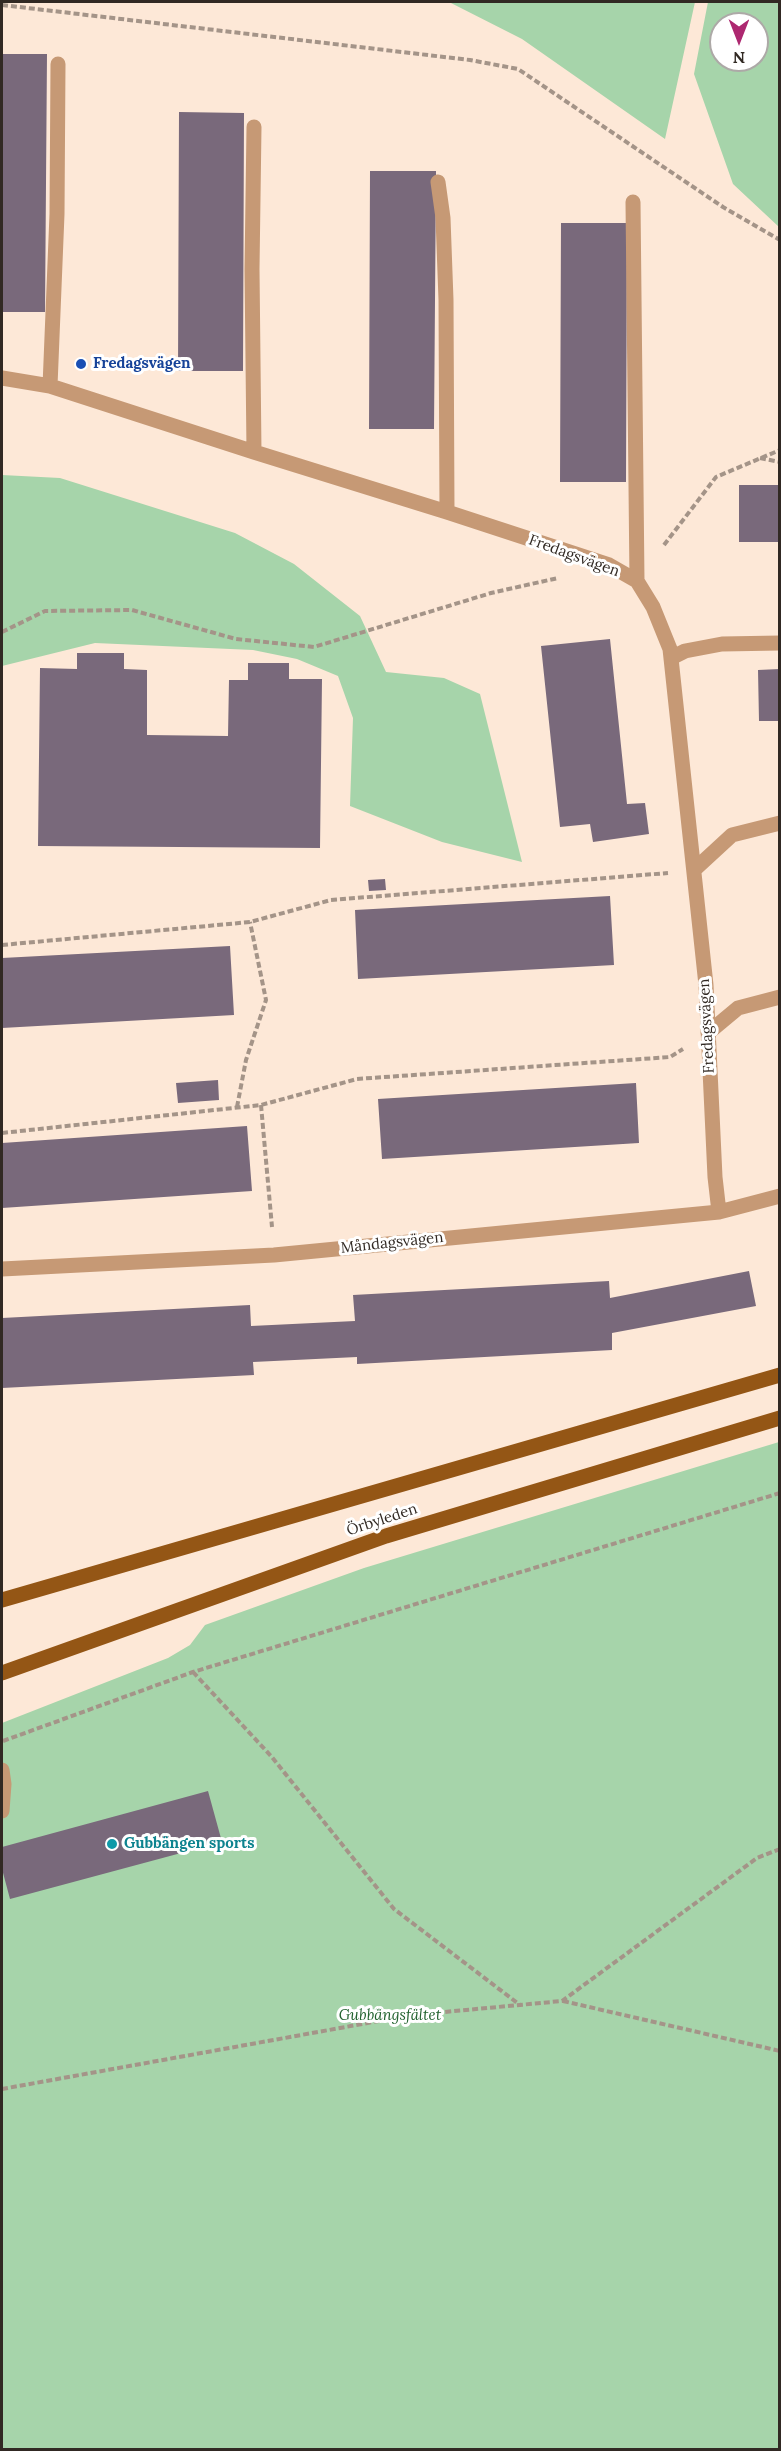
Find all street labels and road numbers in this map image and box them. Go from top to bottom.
street label: Fredagsvägen [526,531,622,581]
street label: Fredagsvägen [696,978,718,1074]
street label: Måndagsvägen [340,1229,444,1257]
street label: Örbyleden [344,1500,420,1540]

